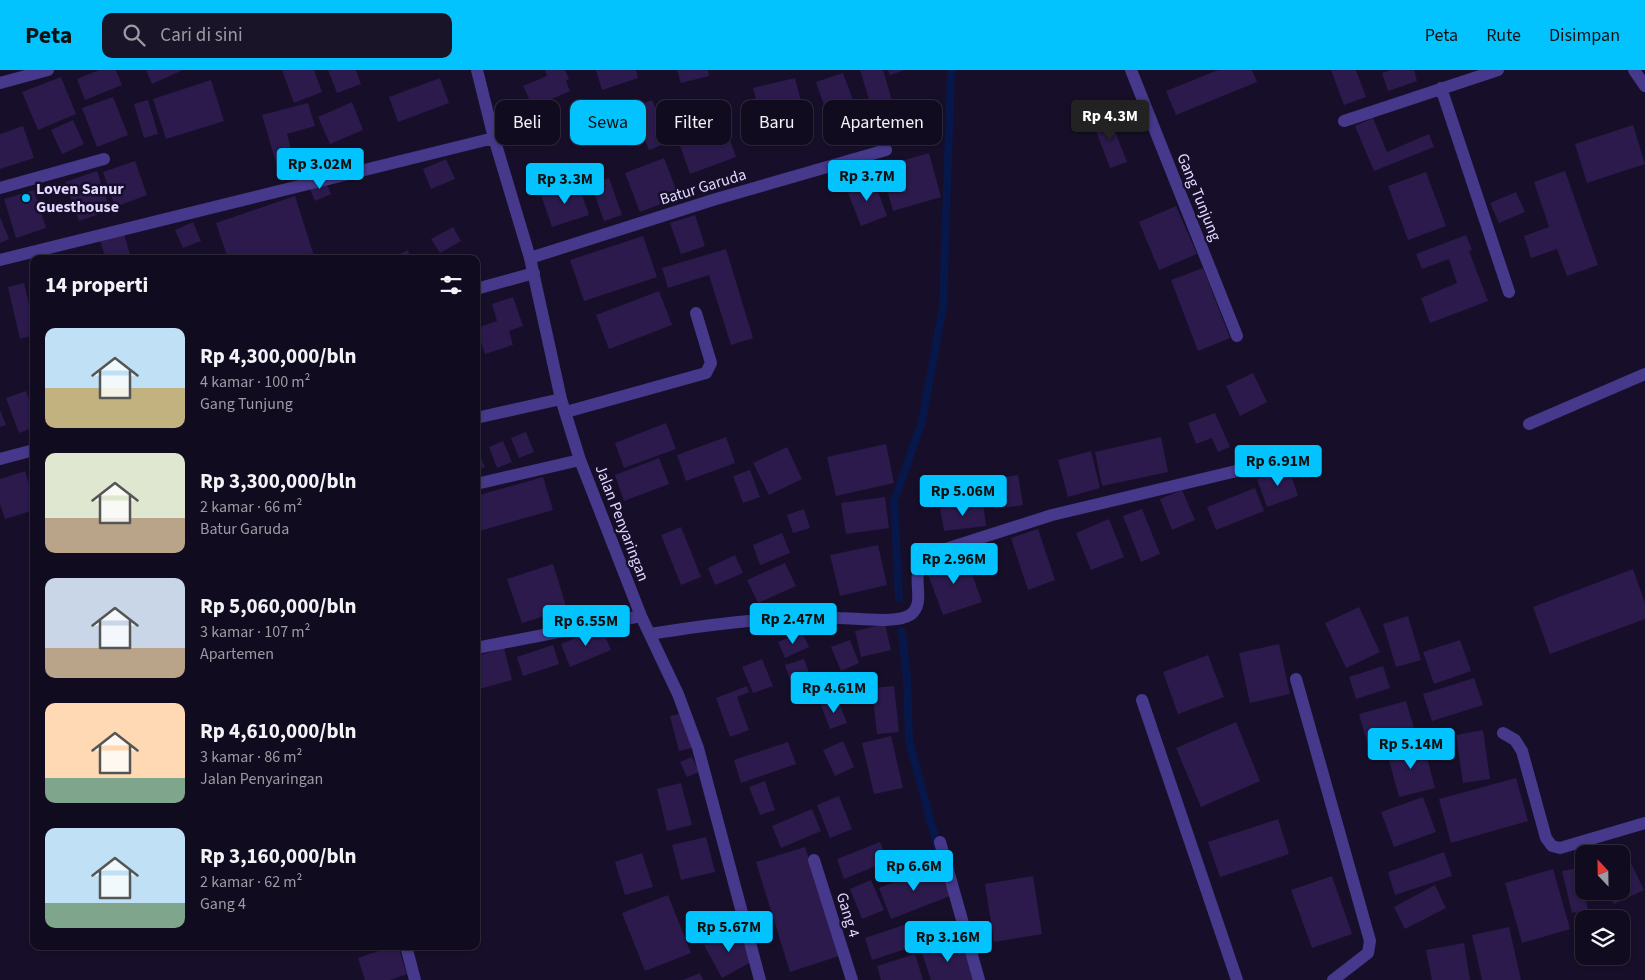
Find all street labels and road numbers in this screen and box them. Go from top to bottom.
street label: Gang Tunjung [1171,150,1227,244]
street label: Batur Garuda [657,163,749,211]
street label: Jalan Penyaringan [590,462,654,584]
street label: Gang 4 [831,890,865,940]

